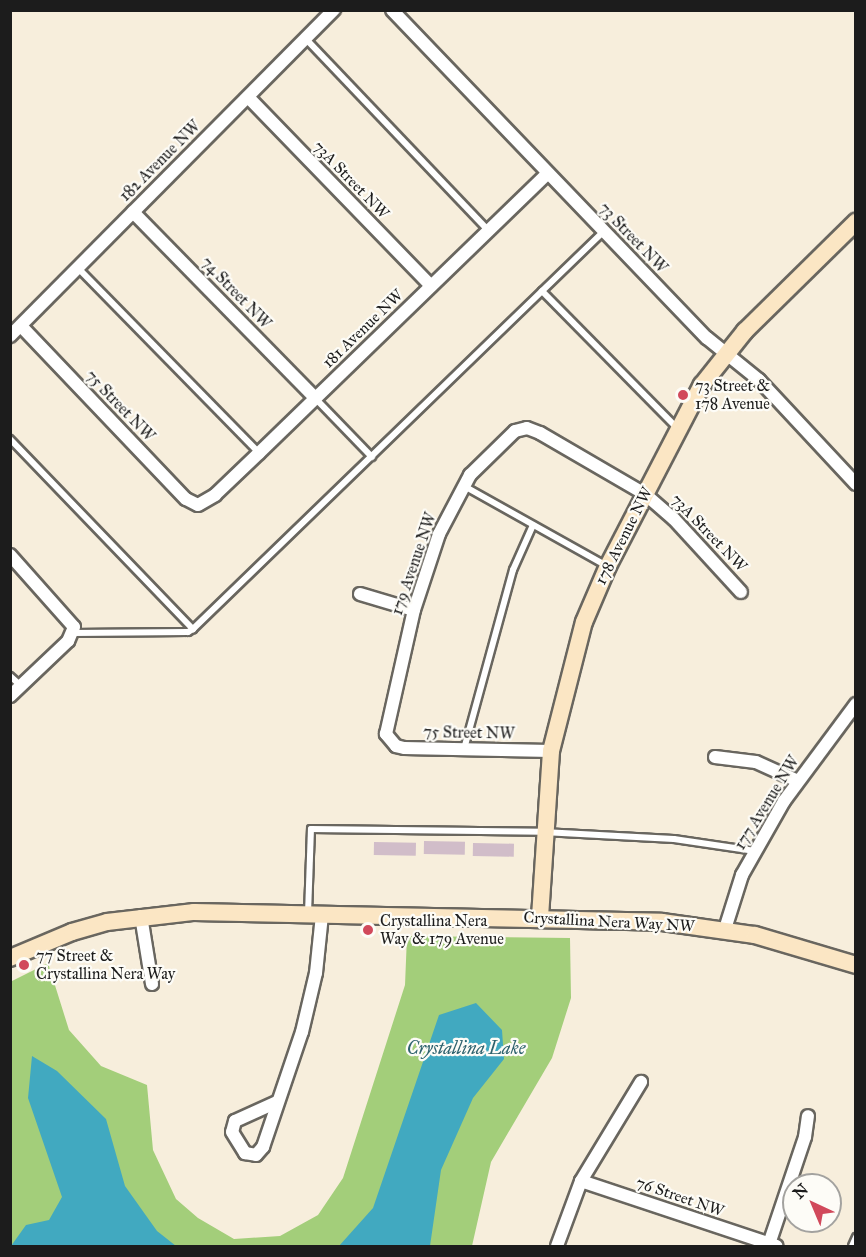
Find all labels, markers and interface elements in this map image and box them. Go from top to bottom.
street label: 182 Avenue NW [116,117,204,205]
street label: 73A Street NW [309,137,393,223]
street label: 73 Street NW [595,199,671,277]
street label: 74 Street NW [197,253,275,333]
street label: 181 Avenue NW [319,286,407,372]
street label: 75 Street NW [81,366,159,446]
place label: 73 Street & 178 Avenue [695,376,770,414]
marker: 73 Street & 178 Avenue [676,388,690,402]
street label: 178 Avenue NW [591,484,657,588]
street label: 73A Street NW [667,490,751,576]
street label: 179 Avenue NW [387,510,441,618]
street label: 75 Street NW [423,723,515,743]
street label: 177 Avenue NW [730,753,804,853]
street label: Crystallina Nera Way NW [523,908,695,936]
place label: Crystallina Nera Way & 179 Avenue [380,911,504,949]
marker: Crystallina Nera Way & 179 Avenue [361,923,375,937]
place label: 77 Street & Crystallina Nera Way [36,946,175,984]
marker: 77 Street & Crystallina Nera Way [17,958,31,972]
water label: Crystallina Lake [407,1037,525,1059]
street label: 76 Street NW [633,1173,727,1221]
north arrow [782,1173,842,1233]
text: N [789,1180,812,1203]

